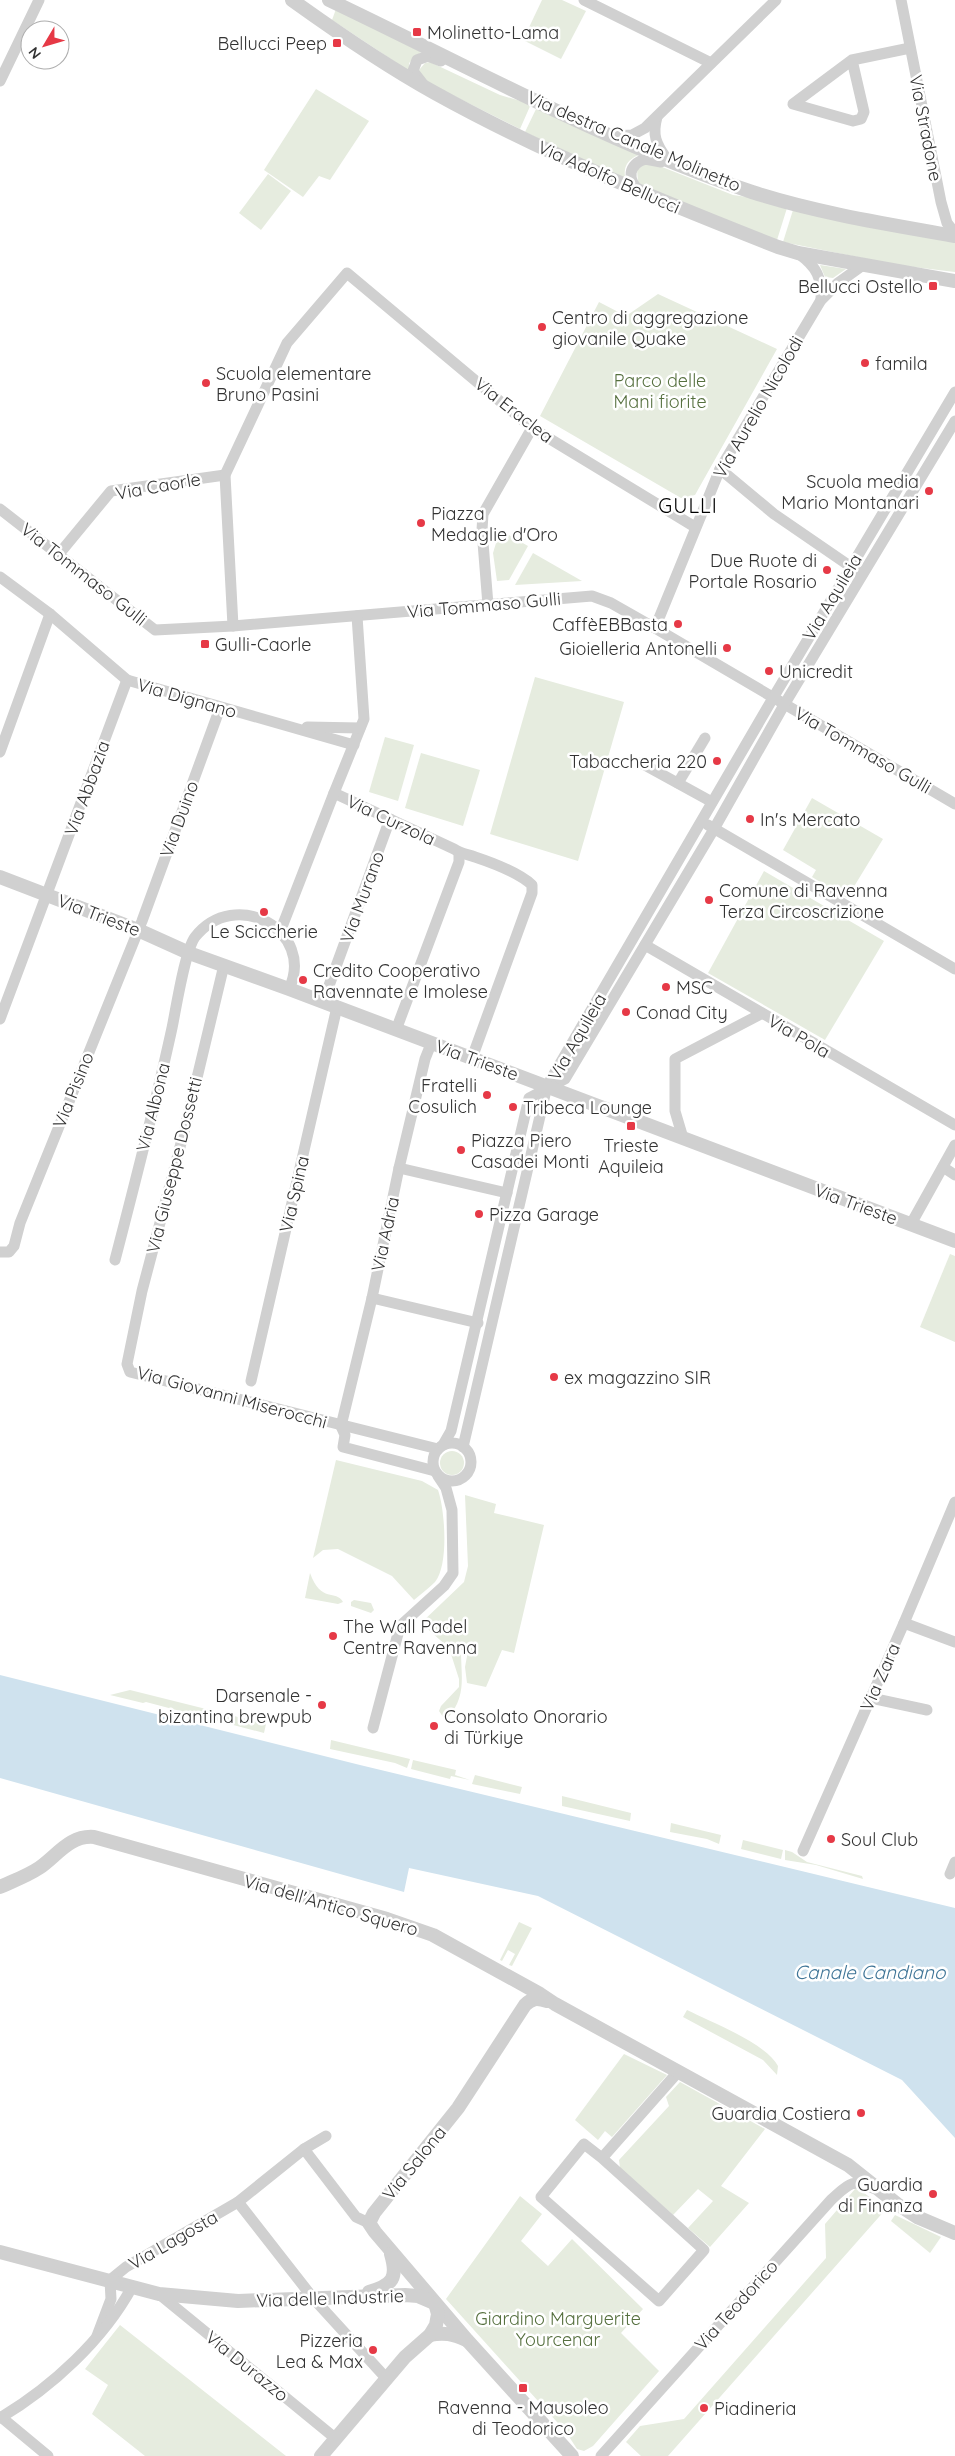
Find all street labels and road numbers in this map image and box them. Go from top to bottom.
street label: Via Stradone [904,73,948,183]
street label: Via destra Canale Molinetto [524,85,744,197]
street label: Via Adolfo Bellucci [534,135,684,219]
street label: Via Aurelio Nicolodi [708,332,808,482]
street label: Via Eraclea [470,372,558,448]
street label: Via Caorle [114,467,202,505]
street label: Via Tommaso Gulli [16,518,152,630]
street label: Via Aquileia [797,549,867,645]
street label: Via Tommaso Gulli [406,587,562,623]
street label: Via Dignano [135,673,239,723]
street label: Via Tommaso Gulli [791,702,935,798]
street label: Via Abbazia [59,737,115,839]
street label: Via Duino [155,777,203,861]
street label: Via Curzola [343,790,439,850]
street label: Via Murano [335,848,389,946]
street label: Via Trieste [54,889,144,941]
street label: Via Aquileia [543,989,611,1085]
street label: Via Pola [764,1009,834,1063]
street label: Via Trieste [432,1034,522,1086]
street label: Via Pisino [47,1049,99,1131]
street label: Via Albona [131,1060,175,1154]
street label: Via Giuseppe Dossetti [141,1074,207,1256]
street label: Via Spina [274,1153,314,1235]
street label: Via Trieste [811,1178,901,1230]
street label: Via Adria [366,1194,404,1274]
street label: Via Giovanni Miserocchi [134,1360,330,1434]
street label: Via Zara [855,1640,905,1714]
street label: Via dell'Antico Squero [241,1869,421,1941]
street label: Via Salona [377,2121,451,2205]
street label: Via Lagosta [124,2205,222,2275]
street label: Via Teodorico [689,2255,783,2355]
street label: Via delle Industrie [256,2284,404,2312]
street label: Via Durazzo [201,2325,293,2407]

